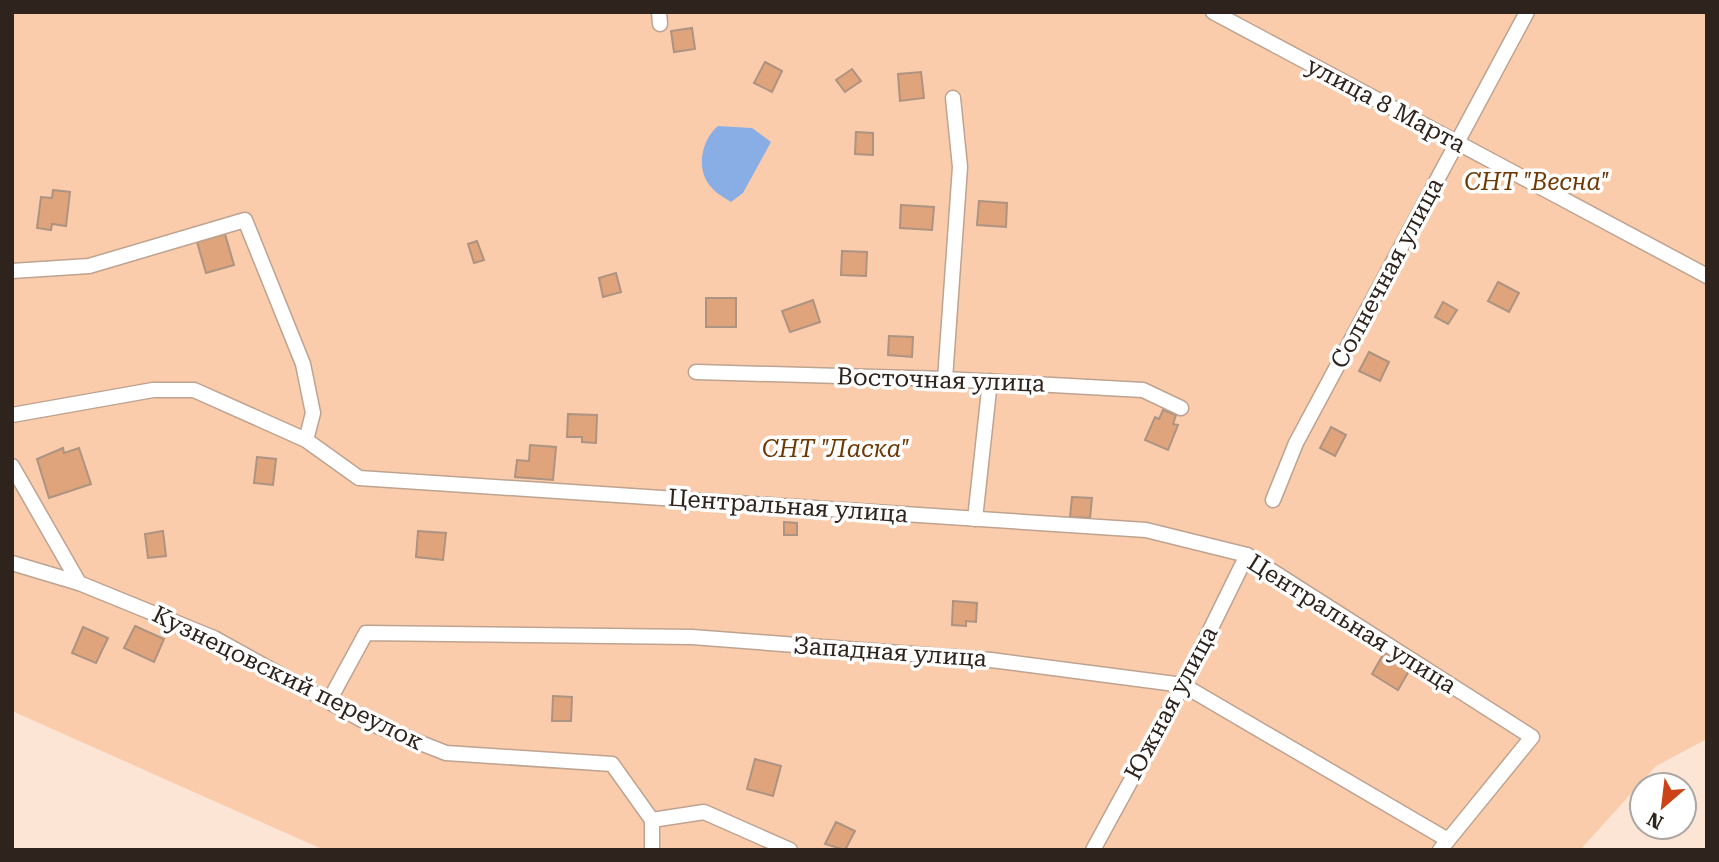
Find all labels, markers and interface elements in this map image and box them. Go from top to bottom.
street label: улица 8 Марта [1302,51,1470,159]
park label: СНТ "Весна" [1464,168,1610,196]
street label: Солнечная улица [1325,173,1449,373]
street label: Восточная улица [836,362,1046,398]
park label: СНТ "Ласка" [762,435,910,463]
street label: Центральная улица [667,484,909,528]
street label: Центральная улица [1243,548,1461,700]
street label: Кузнецовский переулок [148,600,428,756]
street label: Южная улица [1119,621,1223,785]
street label: Западная улица [792,631,988,673]
north arrow [1628,771,1698,841]
text: N [1643,807,1667,834]

